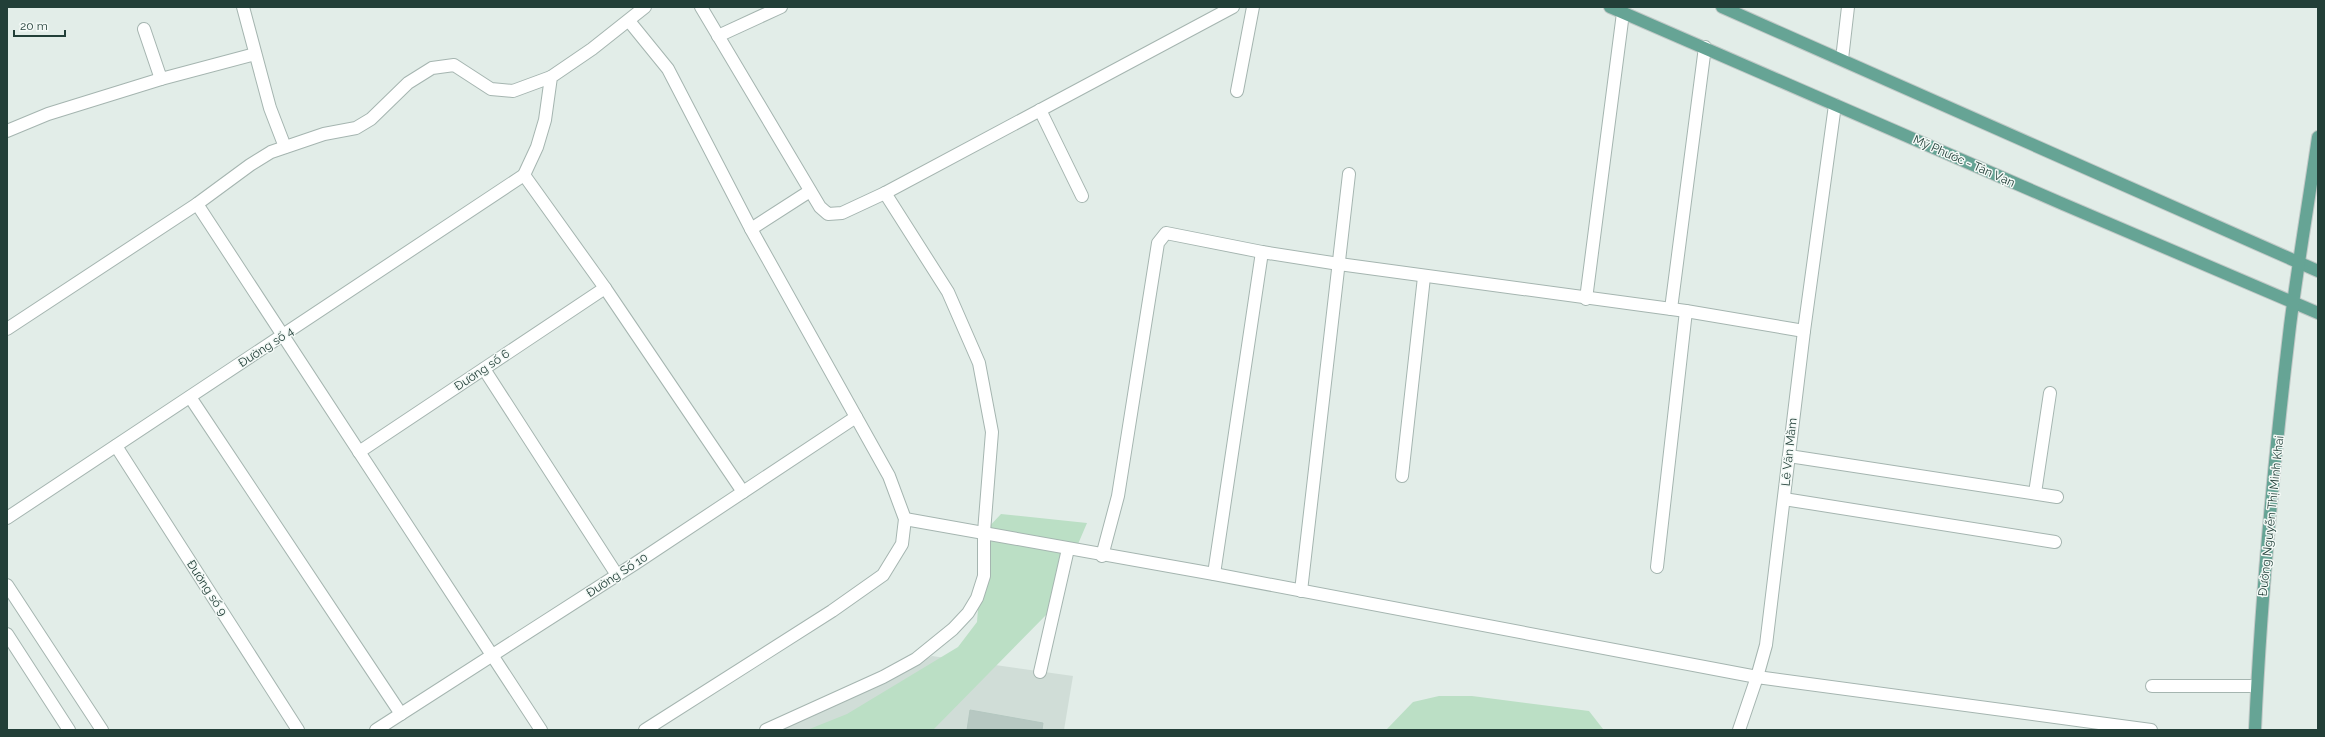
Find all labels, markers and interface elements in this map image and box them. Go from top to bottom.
scale bar [14,12,65,38]
text: 20 m [20,19,48,33]
street label: Mỹ Phước - Tân Vạn [1911,132,2017,190]
street label: Đường số 4 [236,324,297,370]
street label: Đường số 6 [452,346,512,394]
street label: Lê Văn Mầm [1778,417,1800,487]
street label: Đường Nguyễn Thị Minh Khai [2256,435,2286,597]
street label: Đường Số 10 [584,550,650,600]
street label: Đường số 9 [184,558,230,618]

